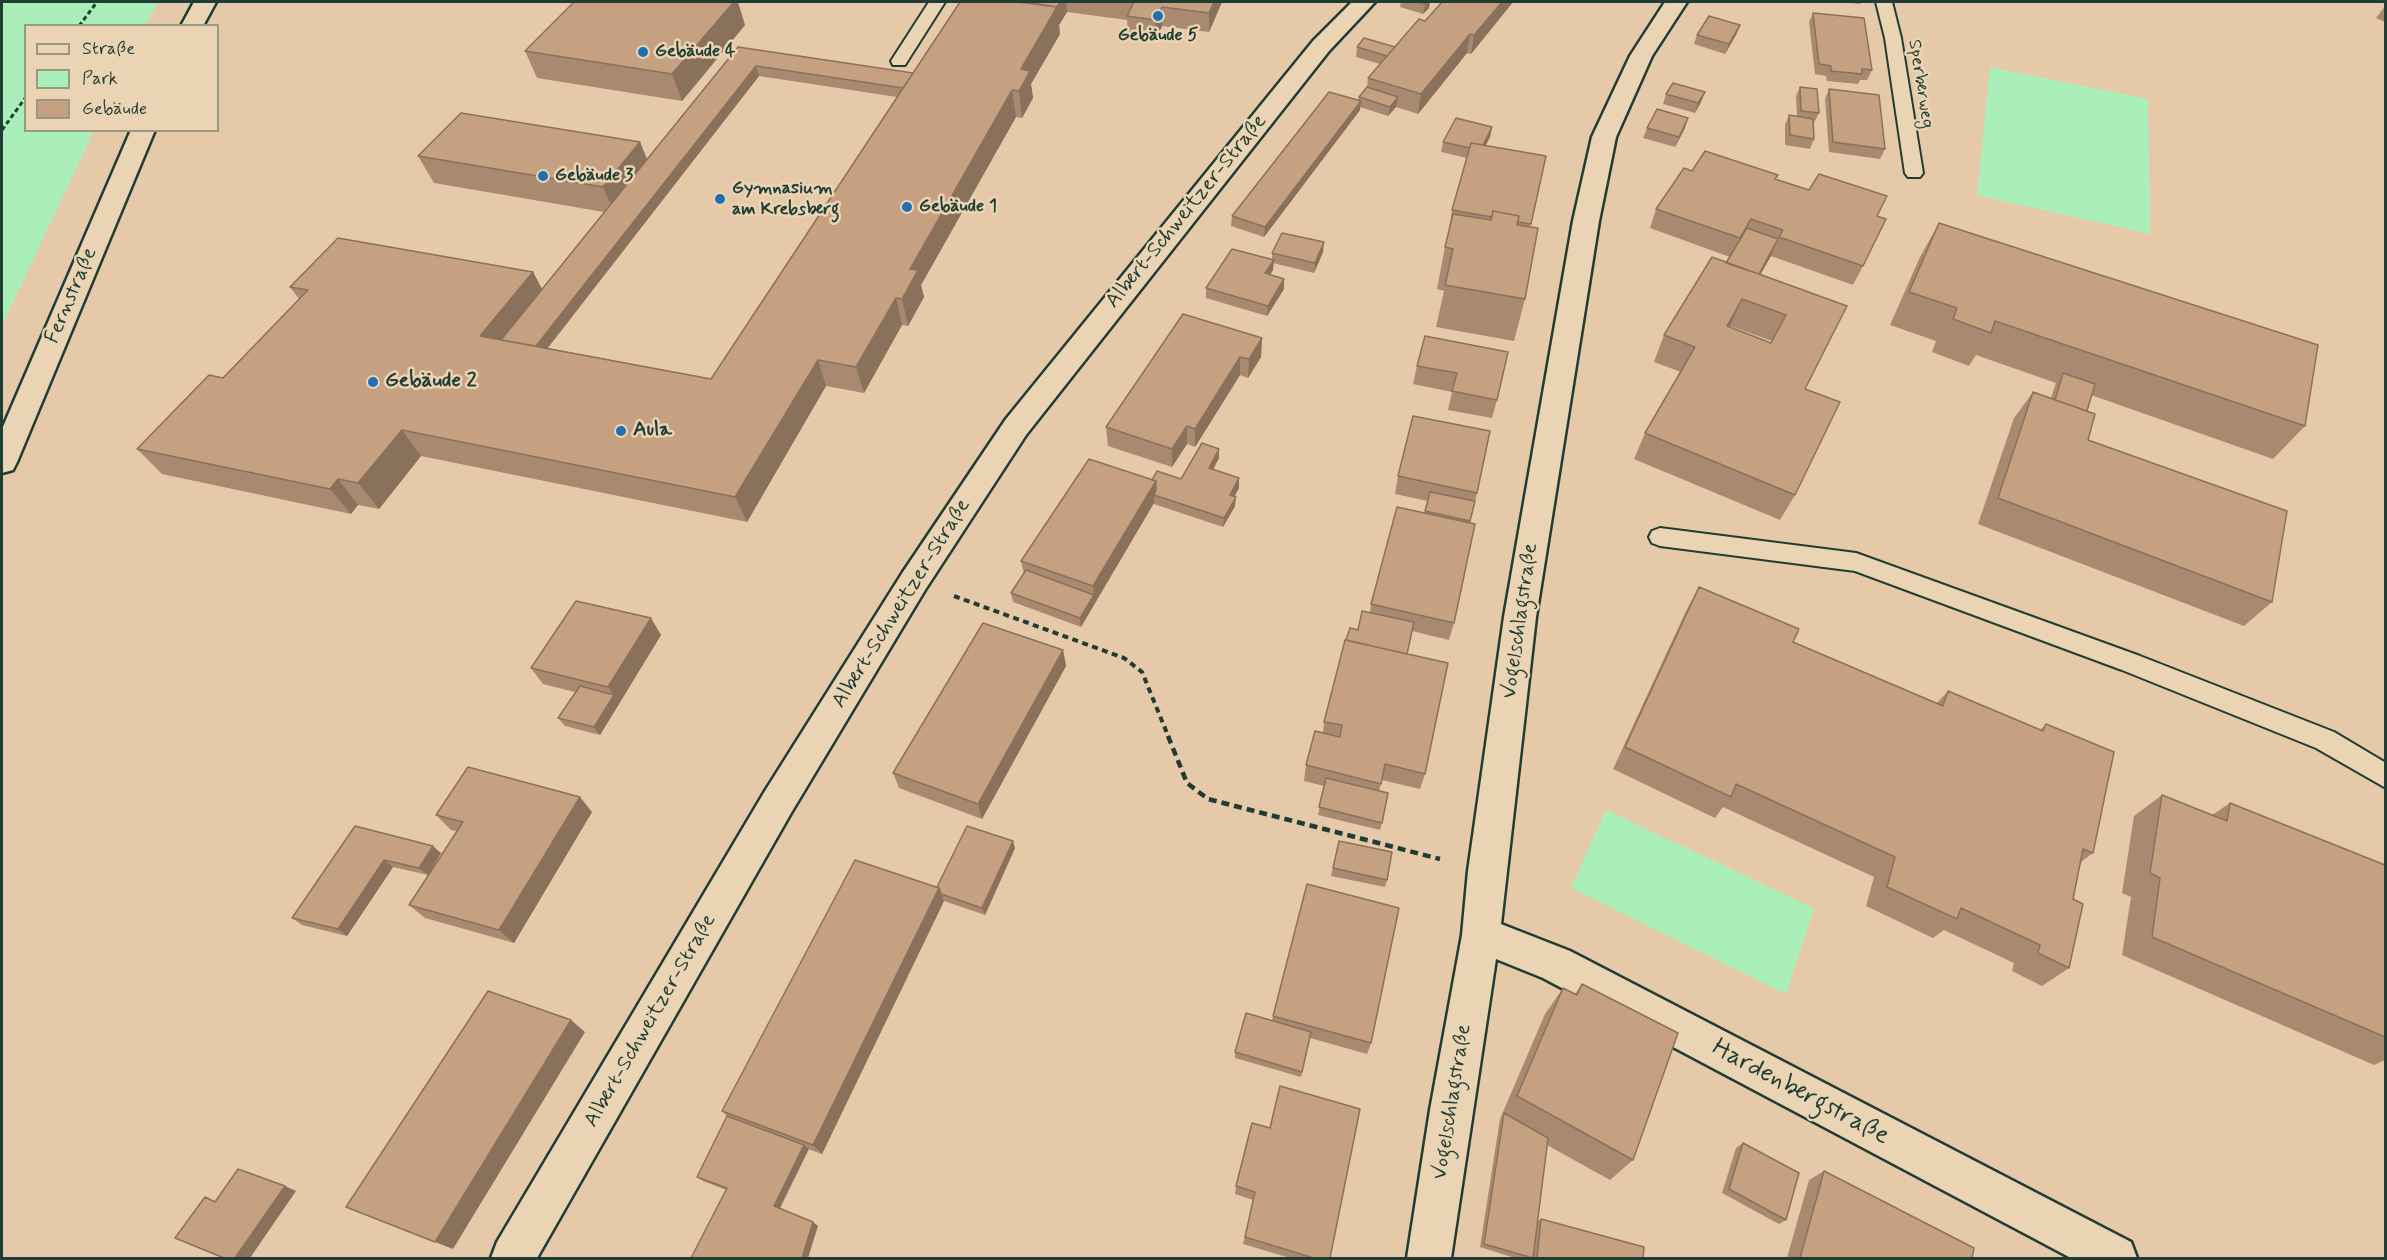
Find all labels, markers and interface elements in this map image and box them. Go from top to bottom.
marker: Gebäude 5 [1151,9,1165,23]
legend [24,24,219,132]
place label: Gebäude 5 [1118,25,1198,47]
text: Straße [82,37,135,61]
street label: Sperberweg [1902,38,1938,130]
place label: Gebäude 4 [655,41,735,63]
marker: Gebäude 4 [636,45,650,59]
text: Park [82,67,118,91]
text: Gebäude [82,97,147,121]
street label: Albert-Schweitzer-Straße [1101,110,1273,314]
place label: Gebäude 3 [555,165,633,187]
marker: Gebäude 3 [536,169,550,183]
place label: Gymnasium am Krebsberg [732,178,839,220]
marker: Gymnasium am Krebsberg [713,192,727,206]
place label: Gebäude 1 [919,196,997,218]
marker: Gebäude 1 [900,200,914,214]
street label: Fernstraße [41,244,103,348]
place label: Gebäude 2 [385,369,477,395]
marker: Gebäude 2 [366,375,380,389]
place label: Aula [633,418,672,444]
marker: Aula [614,424,628,438]
street label: Albert-Schweitzer-Straße [827,495,977,713]
street label: Vogelschlagstraße [1498,542,1544,700]
street label: Albert-Schweitzer-Straße [580,910,722,1132]
street label: Vogelschlagstraße [1428,1023,1478,1181]
street label: Hardenbergstraße [1706,1033,1894,1153]

